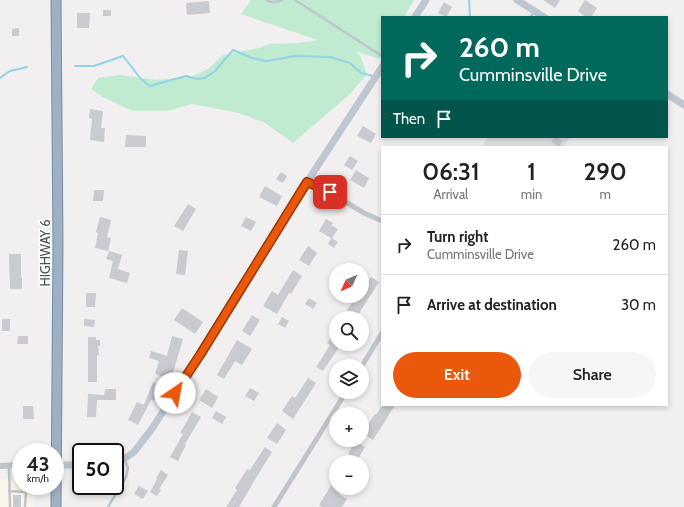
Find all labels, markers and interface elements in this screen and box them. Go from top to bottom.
text: 260 m [459,30,540,64]
icon: right [393,32,445,84]
text: Cumminsville Drive [459,64,607,86]
icon: arrive [433,108,455,130]
text: Then [393,110,425,128]
text: 06:31 [422,157,479,186]
text: 1 [527,157,536,186]
text: 290 [584,157,627,186]
pin [313,175,347,209]
icon: arrive [319,181,341,203]
text: Arrival [434,186,468,202]
text: min [521,186,542,202]
text: m [599,186,611,202]
street label: HIGHWAY 6 [37,219,53,287]
text: Turn right [427,228,488,246]
icon: right [393,234,415,256]
text: 260 m [613,236,656,254]
text: Cumminsville Drive [427,246,534,262]
north arrow [329,263,369,303]
map controls [329,263,369,495]
icon: arrive [393,294,415,316]
text: Arrive at destination [427,296,557,314]
text: 30 m [621,296,656,314]
button: search [329,311,369,351]
button: Exit [393,352,521,398]
button: Share [529,352,656,398]
button: layers [329,359,369,399]
position arrow [154,372,196,414]
button: + [329,407,369,447]
speed limit sign: 50 [72,443,124,495]
text: 43 [26,452,50,476]
button: − [329,455,369,495]
text: km/h [27,472,49,485]

